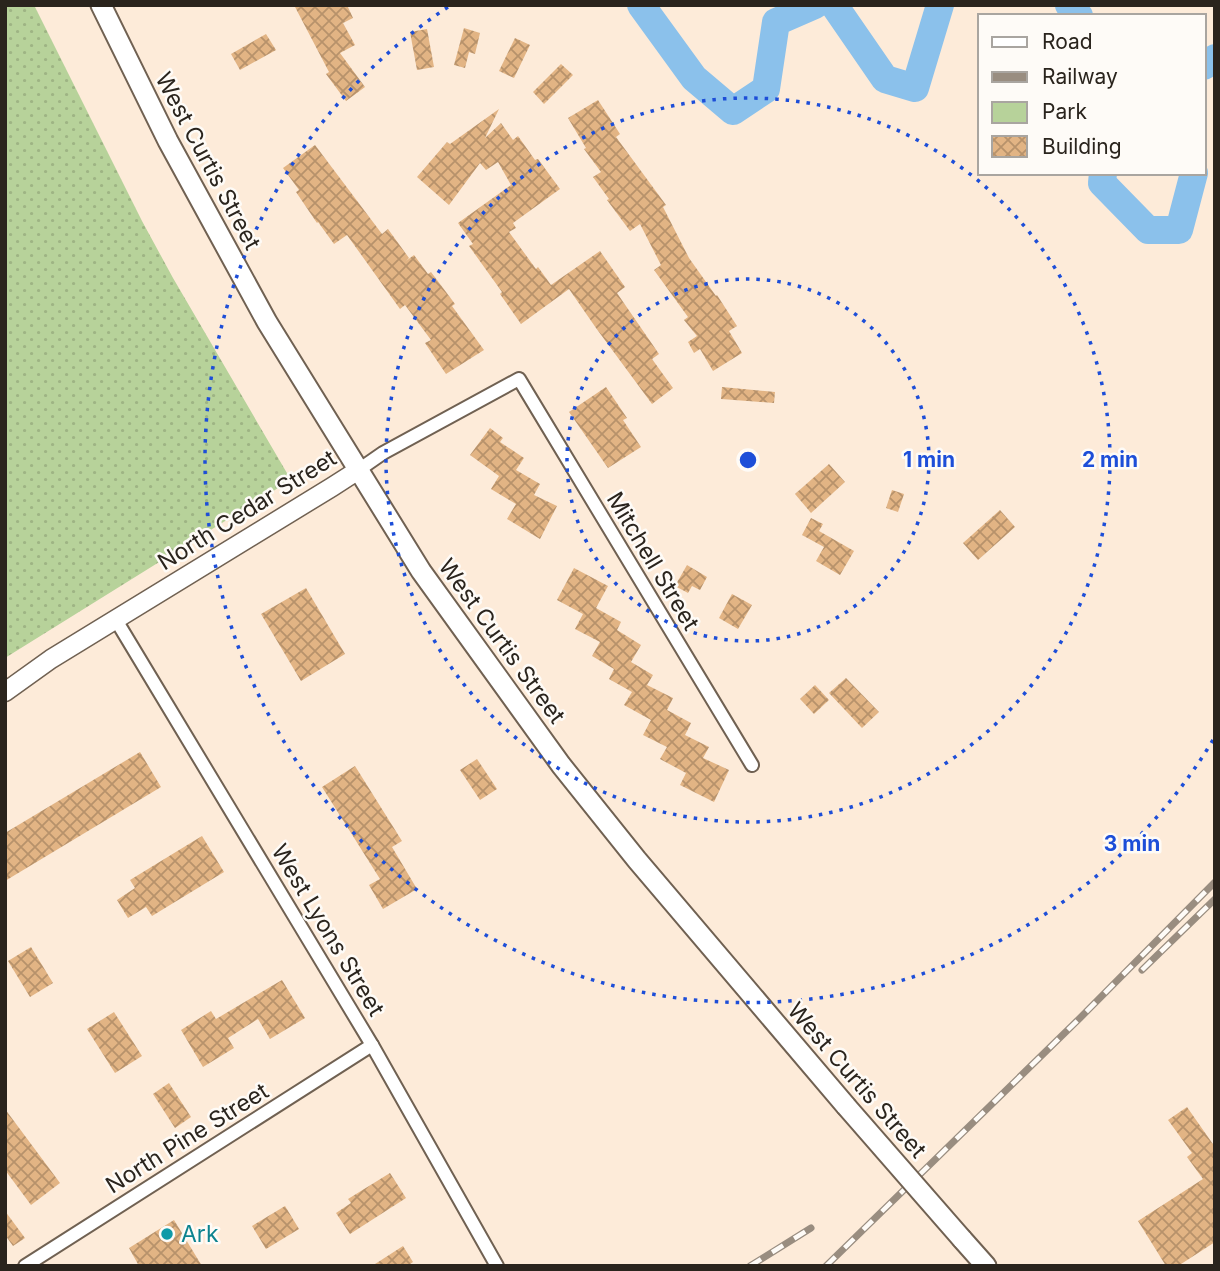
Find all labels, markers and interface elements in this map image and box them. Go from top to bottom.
legend [978,14,1206,175]
text: Road [1042,29,1093,54]
text: Railway [1042,64,1118,89]
street label: West Curtis Street [149,67,267,255]
text: Park [1042,99,1087,124]
text: Building [1042,134,1122,159]
street label: North Cedar Street [153,444,342,576]
text: 1 min [903,447,955,472]
text: 2 min [1082,447,1138,472]
centre of rings [736,448,760,472]
street label: Mitchell Street [601,487,705,636]
street label: West Curtis Street [433,553,572,729]
text: 3 min [1104,831,1160,856]
street label: West Lyons Street [266,839,391,1022]
street label: West Curtis Street [782,996,933,1164]
street label: North Pine Street [101,1076,274,1199]
place label: Ark [181,1220,219,1248]
marker: Ark [159,1226,175,1242]

